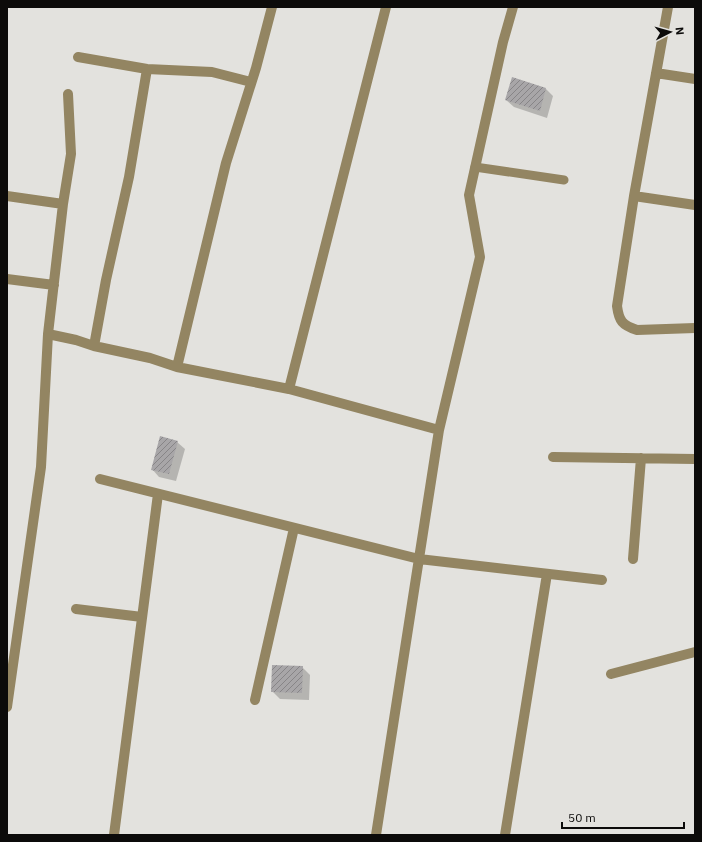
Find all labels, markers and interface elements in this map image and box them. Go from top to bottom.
north arrow [650,12,690,52]
text: N [673,26,687,36]
scale bar [562,804,684,830]
text: 50 m [568,810,596,825]

